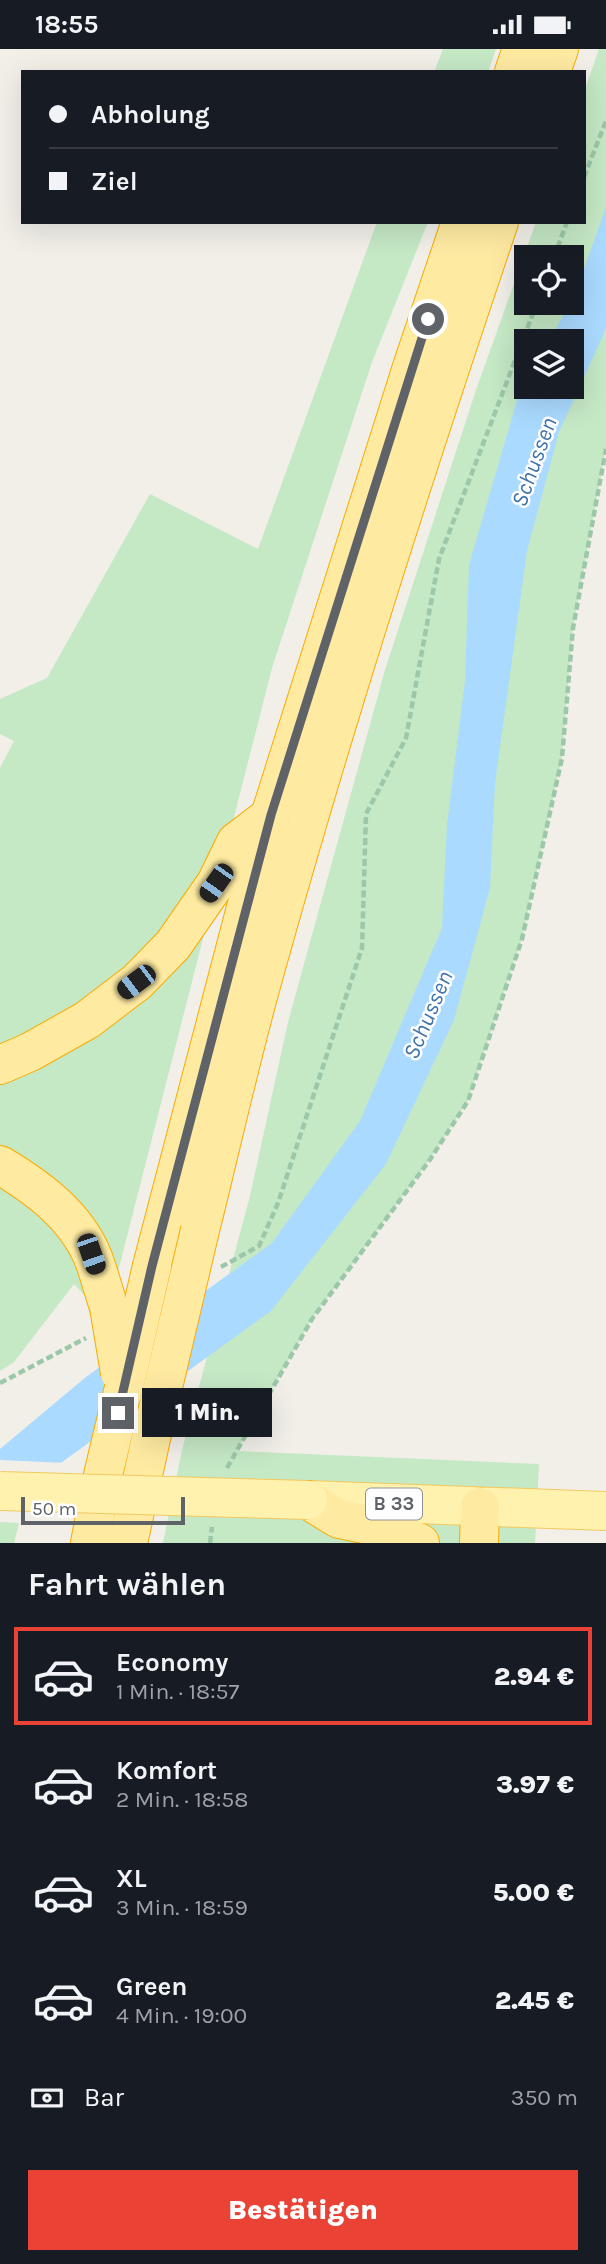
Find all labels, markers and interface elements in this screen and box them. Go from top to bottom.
text: 18:55 [35,9,98,40]
text: Abholung [91,99,210,130]
text: Ziel [91,166,138,197]
map controls [514,245,584,399]
button: locate [514,245,584,315]
route start [412,303,444,335]
button: layers [514,329,584,399]
water label: Schussen [505,414,563,510]
car [196,860,237,906]
car [113,961,160,1003]
water label: Schussen [397,967,459,1063]
car [75,1231,108,1277]
callout: 1 Min. [142,1389,272,1437]
route end [102,1397,134,1429]
text: 1 Min. [175,1399,239,1426]
road number: B 33 [366,1489,422,1519]
scale bar [21,1494,186,1526]
text: 50 m [32,1498,76,1520]
text: Fahrt wählen [28,1566,226,1603]
icon: car [32,1645,95,1708]
text: Economy [116,1647,228,1678]
text: 2.94 € [494,1661,574,1692]
text: 1 Min. · 18:57 [116,1678,239,1705]
icon: car [32,1753,95,1816]
text: Komfort [116,1755,217,1786]
text: 3.97 € [496,1769,574,1800]
text: 2 Min. · 18:58 [116,1786,248,1813]
icon: car [32,1861,95,1924]
text: XL [116,1863,147,1894]
text: 5.00 € [493,1877,574,1908]
text: 3 Min. · 18:59 [116,1894,248,1921]
icon: car [32,1969,95,2032]
text: Green [116,1971,188,2002]
text: 2.45 € [495,1985,574,2016]
text: 4 Min. · 19:00 [116,2002,247,2029]
icon: cash [28,2079,66,2117]
text: Bar [84,2082,124,2113]
text: 350 m [511,2084,578,2111]
button: Bestätigen [28,2170,578,2250]

